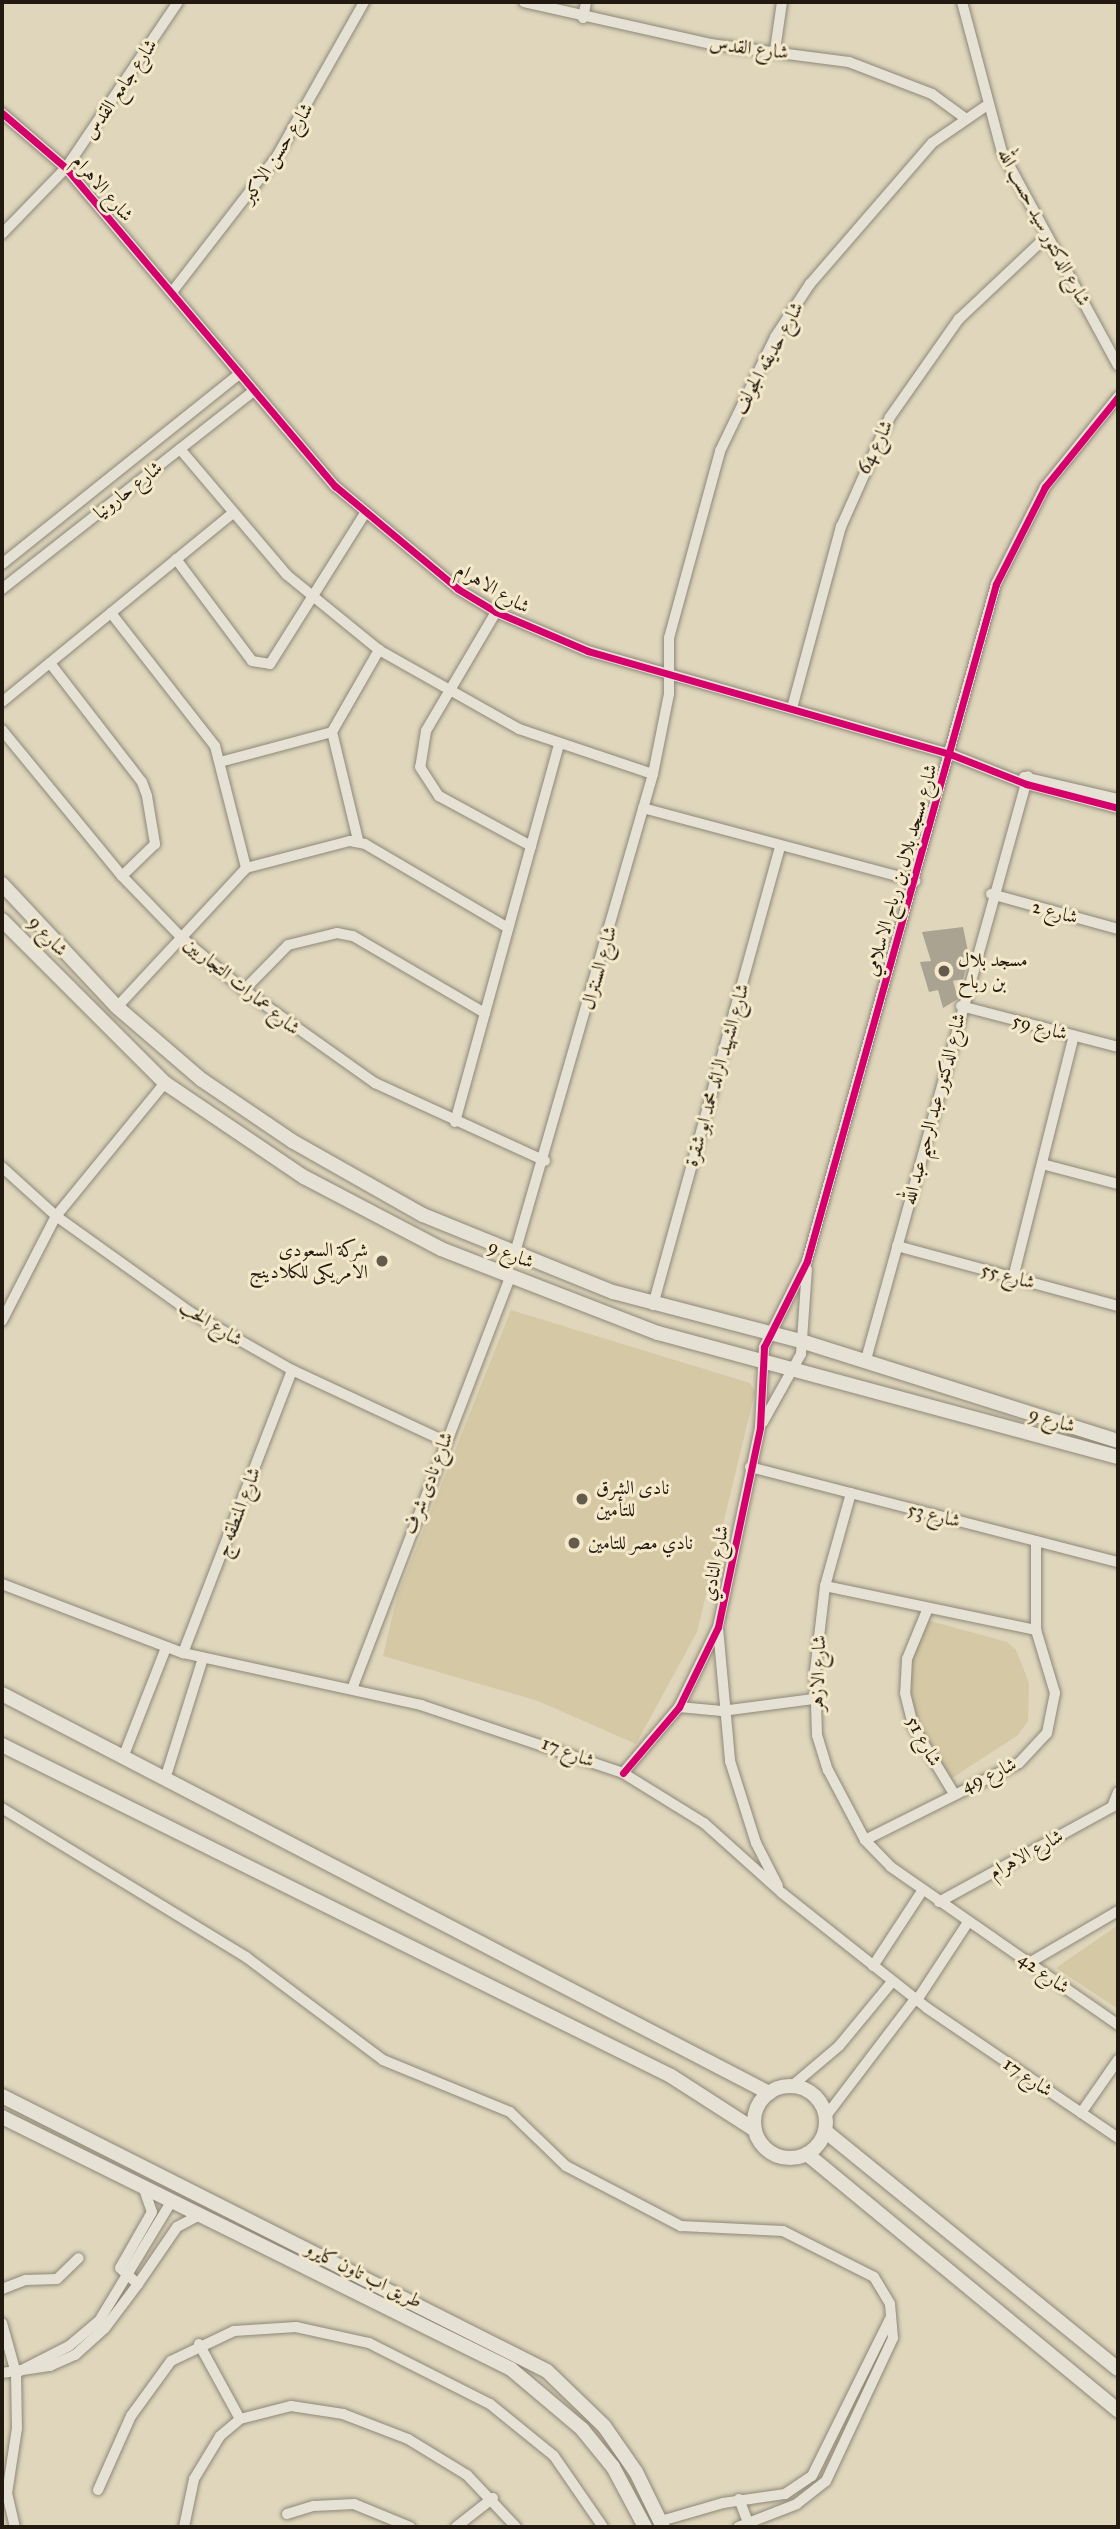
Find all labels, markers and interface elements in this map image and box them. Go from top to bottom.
street label: شارع القدس [708,32,790,64]
street label: شارع جامع القدس [78,34,162,144]
street label: شارع حسن الاكبر [236,98,318,208]
street label: شارع الدكتور سيد حسب الله [993,144,1095,310]
street label: شارع الاهرام [68,150,138,226]
street label: شارع حديقه الجولف [728,298,808,418]
street label: شارع 64 [852,416,898,478]
street label: شارع حارونيا [89,456,167,524]
street label: شارع الاهرام [452,558,534,618]
street label: شارع مسجد بلال بن رباح الاسلامي [860,761,942,979]
street label: شارع 2 [1030,895,1080,929]
street label: شارع 9 [24,911,72,961]
street label: شارع السنترال [576,924,622,1012]
street label: شارع عمارات التجاريين [179,932,305,1040]
place label: مسجد بلال بن رباح [958,949,1028,993]
marker: مسجد بلال بن رباح [936,963,952,979]
street label: شارع الشهيد الرائد محمد ابو شقرة [680,981,754,1169]
street label: شارع 59 [1010,1009,1070,1045]
street label: شارع الدكتور عبد الرحيم عبد الله [897,1011,971,1207]
street label: شارع 9 [485,1235,537,1273]
place label: شركة السعودى الامريكى للكلادينج [249,1239,368,1283]
marker: شركة السعودى الامريكى للكلادينج [374,1253,390,1269]
street label: شارع 55 [979,1258,1037,1294]
street label: شارع الحب [175,1295,247,1351]
street label: شارع 9 [1026,1402,1078,1438]
street label: شارع نادى شرف [398,1429,458,1537]
street label: شارع المنطقه ج [210,1464,266,1560]
place label: نادى الشرق للتأمين [596,1477,669,1521]
marker: نادى الشرق للتأمين [574,1491,590,1507]
street label: شارع 53 [905,1497,963,1533]
street label: شارع النادي [697,1523,733,1603]
place label: نادي مصر للتامين [588,1532,693,1554]
marker: نادي مصر للتامين [566,1535,582,1551]
street label: شارع الازهر [805,1635,831,1711]
street label: شارع 51 [901,1712,947,1770]
street label: شارع 17 [538,1732,598,1772]
street label: شارع 49 [958,1752,1020,1798]
street label: شارع الاهرام [985,1824,1067,1884]
street label: شارع 42 [1014,1947,1074,1999]
street label: شارع 17 [999,2052,1057,2102]
street label: طريق اب تاون كايرو [302,2237,426,2313]

